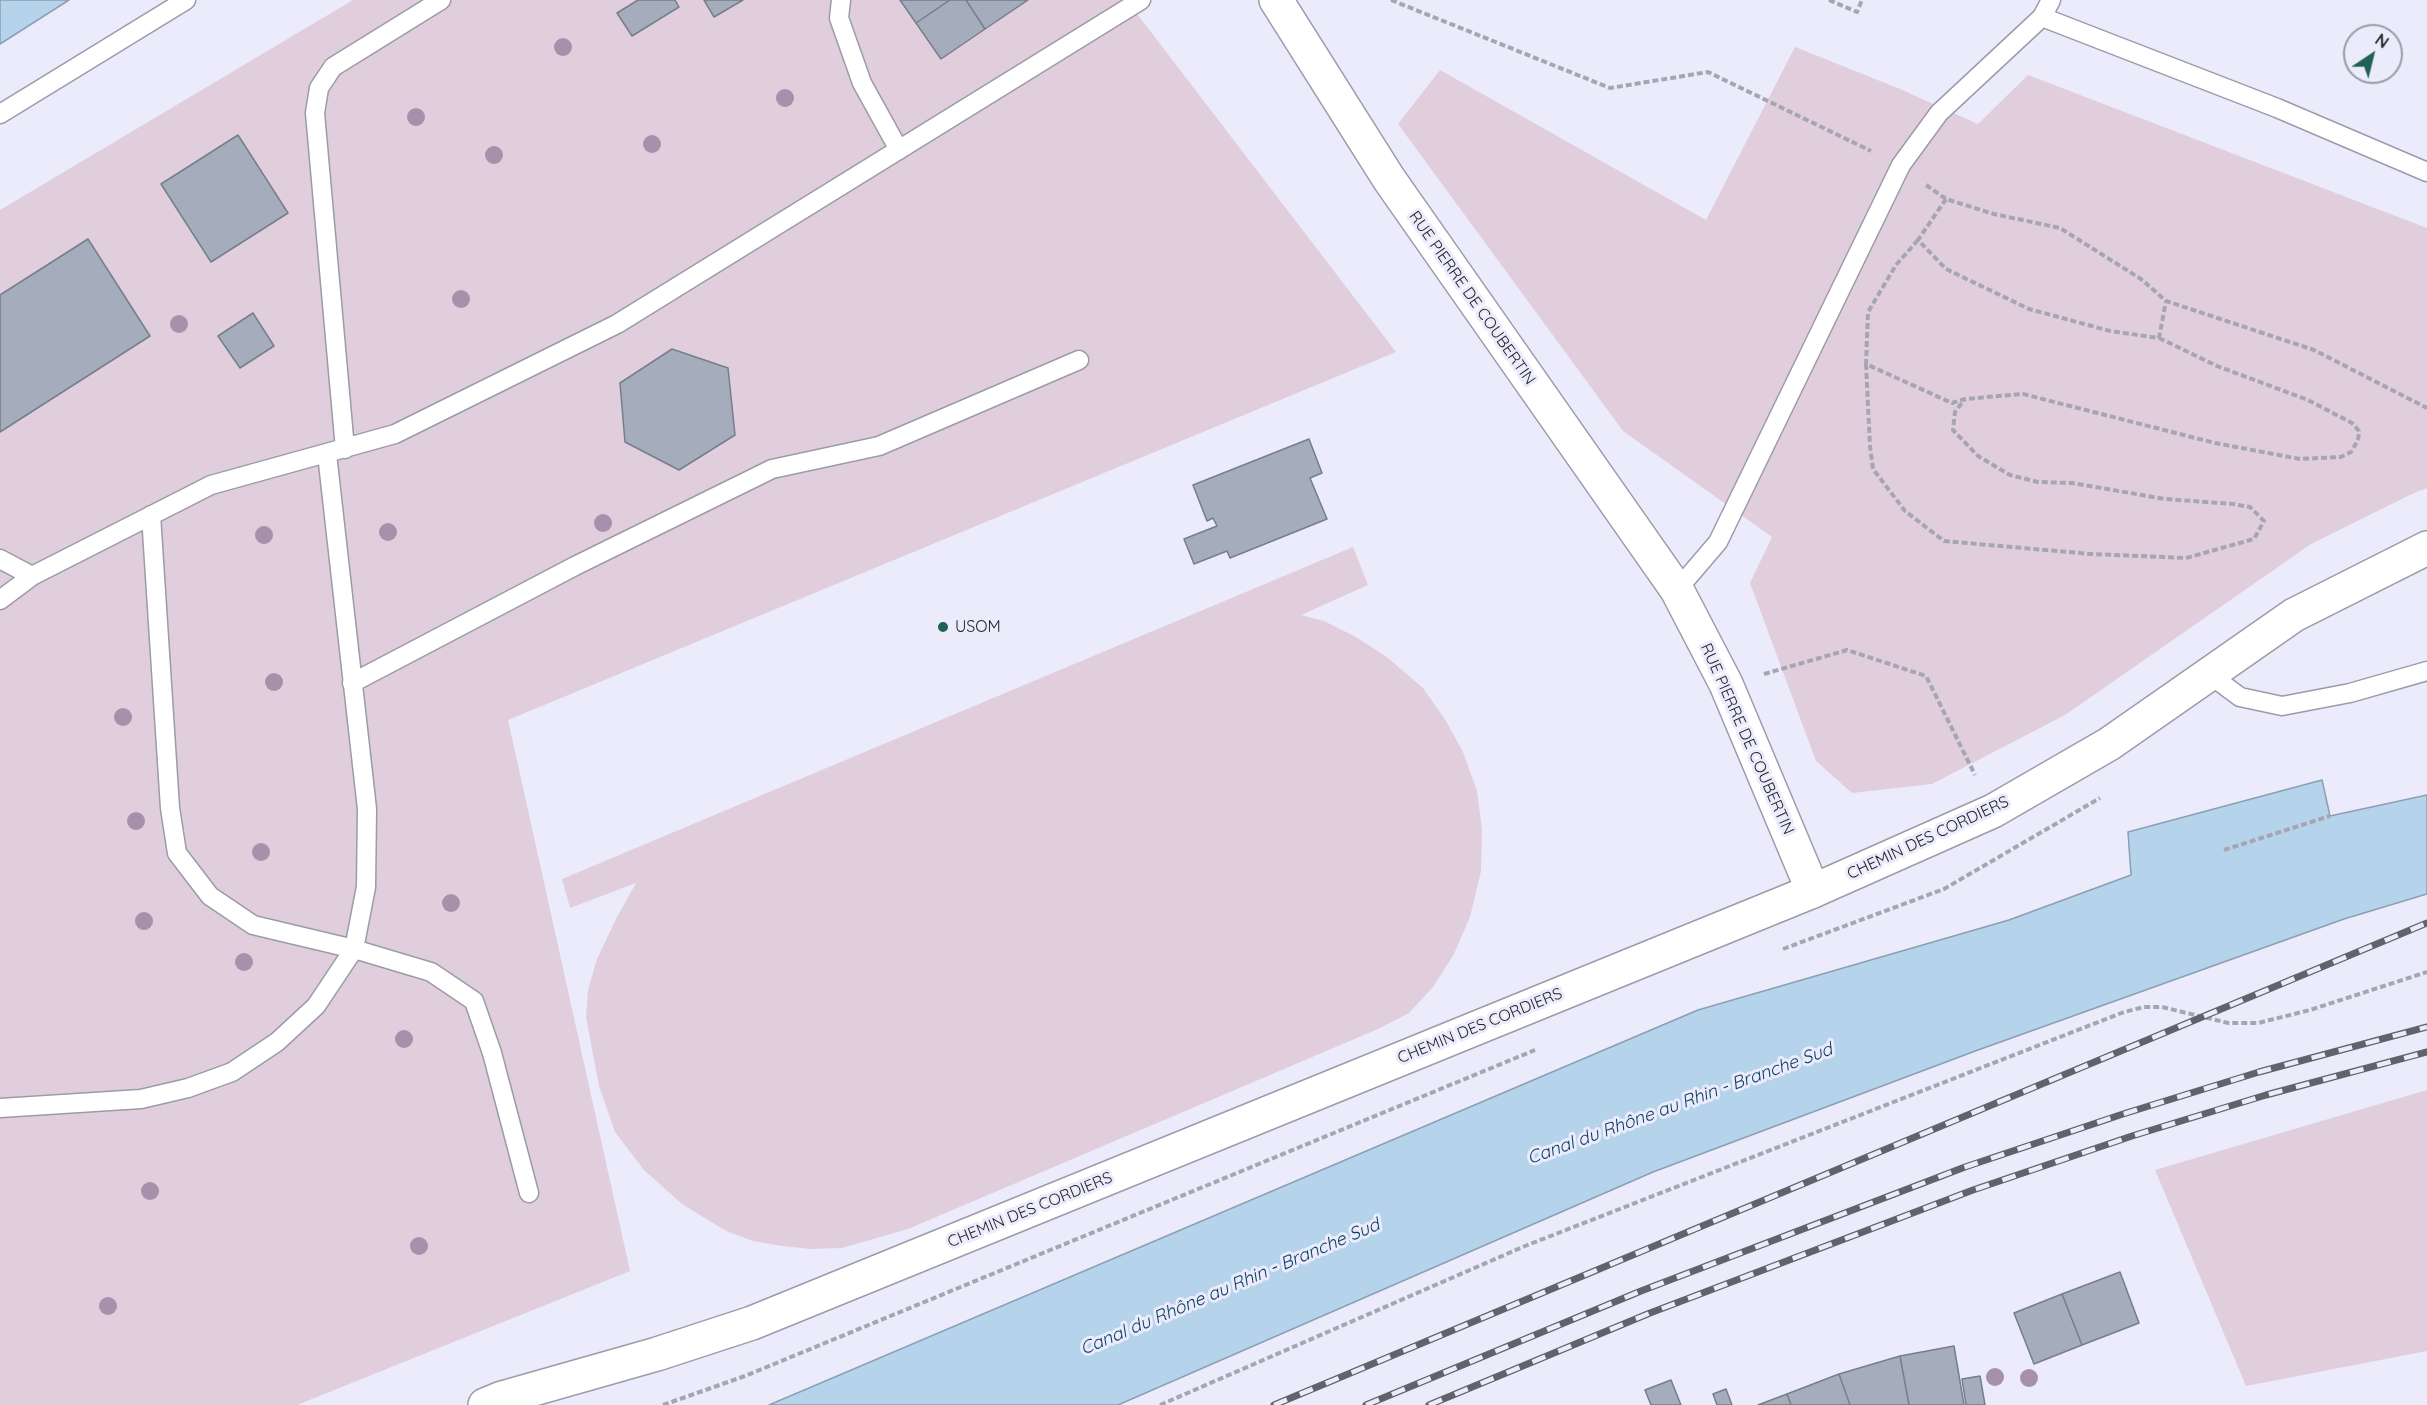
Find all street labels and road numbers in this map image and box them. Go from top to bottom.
street label: RUE PIERRE DE COUBERTIN [1405,208,1539,388]
street label: RUE PIERRE DE COUBERTIN [1696,640,1798,838]
street label: CHEMIN DES CORDIERS [1844,792,2012,884]
street label: CHEMIN DES CORDIERS [1395,984,1565,1068]
street label: CHEMIN DES CORDIERS [945,1168,1115,1252]

